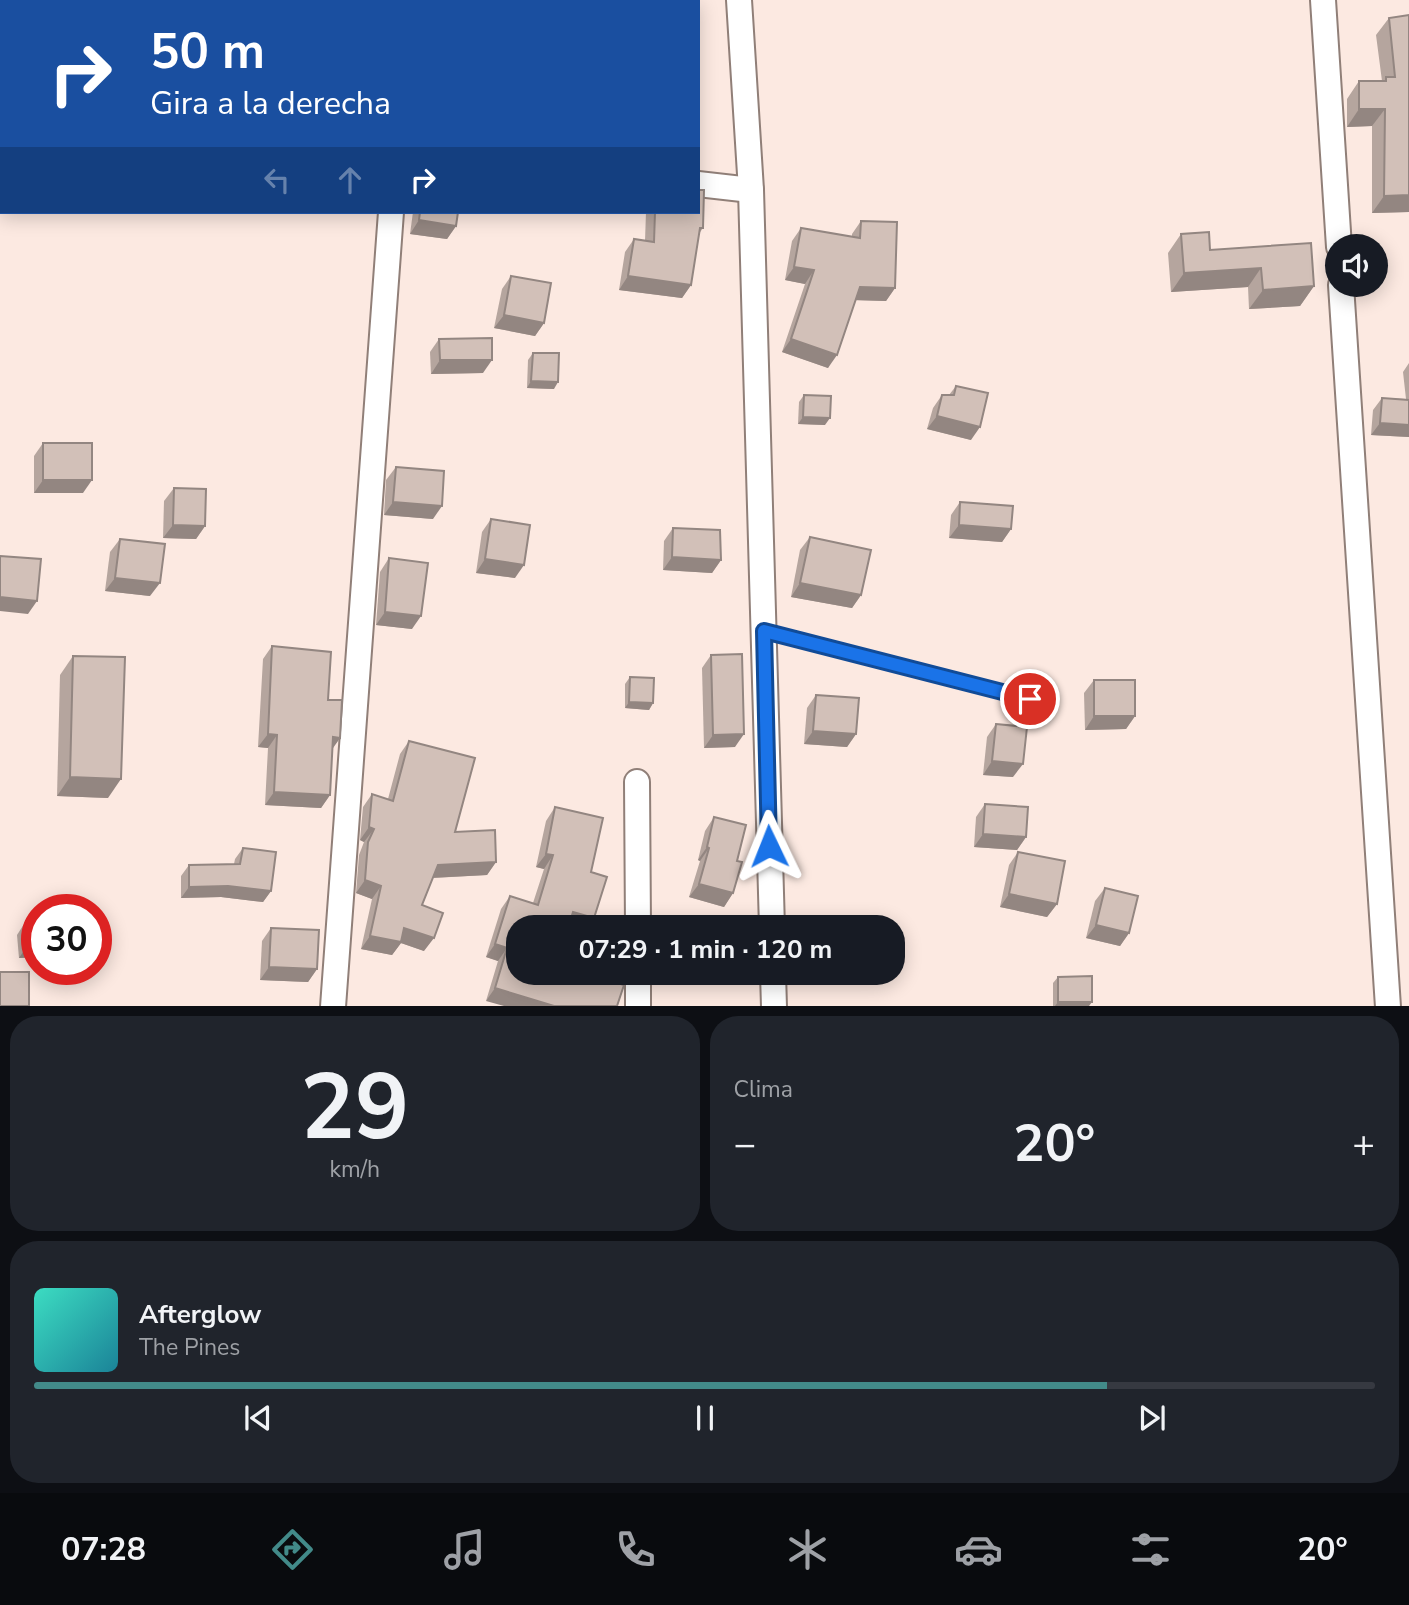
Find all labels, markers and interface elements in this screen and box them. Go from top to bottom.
text: 50 m [150,18,265,85]
icon: right [35,28,126,119]
text: Gira a la derecha [150,82,391,125]
icon: left [258,161,296,199]
icon: ahead [331,161,369,199]
icon: right [404,161,442,199]
map controls [1325,234,1388,297]
button: sound [1325,234,1388,297]
pin [1000,669,1060,729]
icon: arrive [1011,680,1049,718]
position arrow [732,809,806,883]
speed limit sign: 30 [21,894,112,985]
text: 07:29 · 1 min · 120 m [579,932,832,967]
text: 29 [300,1046,409,1170]
text: Clima [734,1074,793,1105]
text: 20° [1013,1108,1095,1179]
text: − [734,1119,756,1170]
text: + [1352,1119,1375,1170]
text: km/h [329,1154,380,1185]
text: Afterglow [139,1297,262,1332]
text: The Pines [139,1332,240,1363]
icon: previous [239,1399,277,1437]
icon: pause [686,1399,724,1437]
icon: next [1133,1399,1171,1437]
icon: directions [268,1525,317,1574]
icon: music [440,1525,489,1574]
icon: phone [611,1525,660,1574]
icon: climate [783,1525,832,1574]
icon: car [954,1525,1003,1574]
icon: filters [1126,1525,1175,1574]
text: 07:28 [61,1528,146,1571]
text: 20° [1297,1528,1348,1571]

